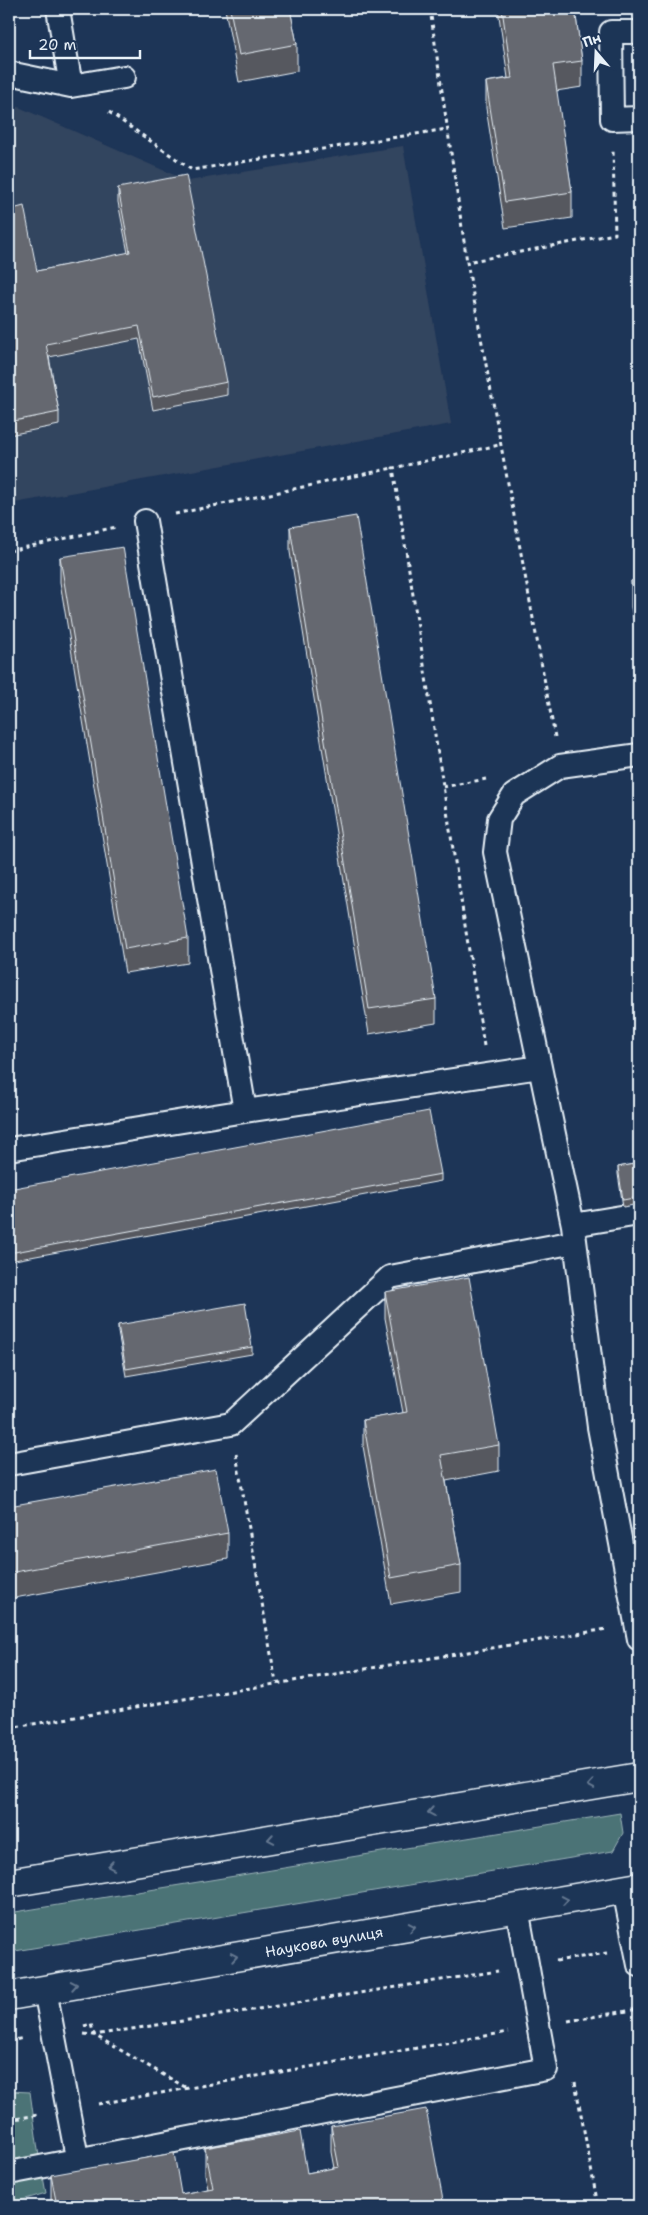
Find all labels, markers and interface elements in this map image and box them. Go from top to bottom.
scale bar [30,28,140,60]
north arrow [570,28,620,78]
text: Пн [580,28,603,51]
text: 20 m [38,35,77,55]
one-way arrow [587,1779,596,1789]
one-way arrow [427,1806,435,1816]
one-way arrow [266,1833,275,1843]
one-way arrow [106,1860,114,1871]
one-way arrow [560,1896,569,1906]
street label: Наукова вулиця [263,1922,385,1962]
one-way arrow [407,1922,416,1932]
one-way arrow [230,1953,239,1963]
one-way arrow [70,1980,78,1990]

